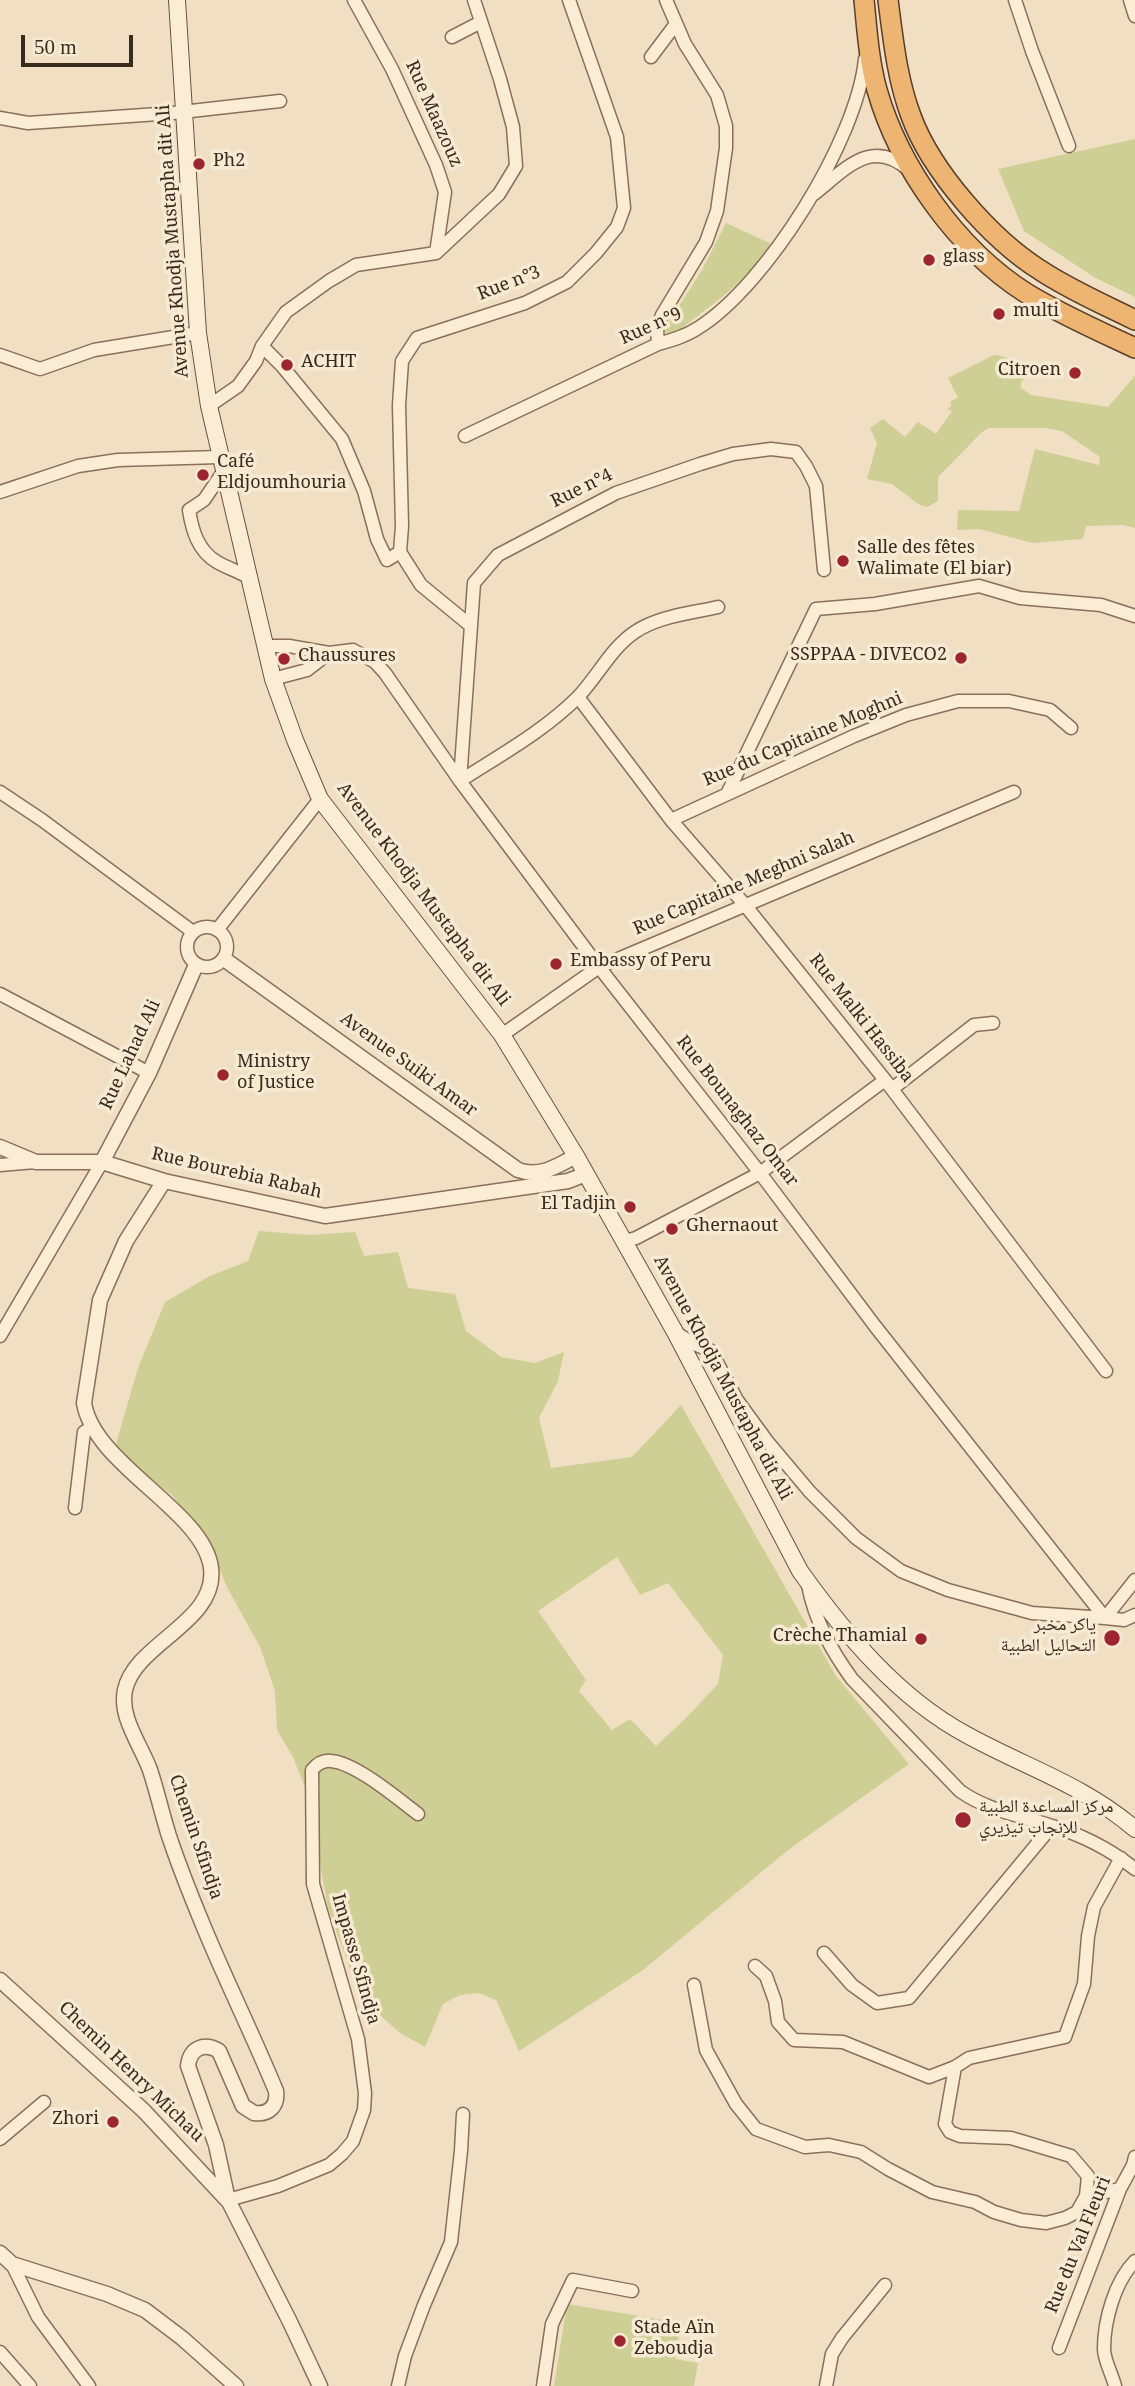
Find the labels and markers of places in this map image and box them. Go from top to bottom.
place label: Ph2 [213,153,245,175]
marker: Ph2 [191,156,207,172]
place label: glass [943,249,985,271]
marker: glass [921,252,937,268]
place label: multi [1013,303,1059,325]
marker: multi [991,306,1007,322]
place label: ACHIT [301,354,356,376]
marker: ACHIT [279,357,295,373]
place label: Citroen [998,362,1061,384]
marker: Citroen [1067,365,1083,381]
place label: Café Eldjoumhouria [217,454,347,496]
marker: Café Eldjoumhouria [195,467,211,483]
place label: Salle des fêtes Walimate (El biar) [857,540,1012,582]
marker: Salle des fêtes Walimate (El biar) [835,553,851,569]
place label: SSPPAA - DIVECO2 [790,647,947,669]
place label: Chaussures [298,648,396,670]
marker: SSPPAA - DIVECO2 [953,650,969,666]
marker: Chaussures [276,651,292,667]
place label: Embassy of Peru [570,953,711,975]
marker: Embassy of Peru [548,956,564,972]
place label: Ministry of Justice [237,1054,315,1096]
marker: Ministry of Justice [215,1067,231,1083]
place label: El Tadjin [541,1196,616,1218]
marker: El Tadjin [622,1199,638,1215]
place label: Ghernaout [686,1218,778,1240]
marker: Ghernaout [664,1221,680,1237]
place label: ياكر مخبر التحاليل الطبية [1001,1617,1096,1660]
place label: Crèche Thamial [773,1628,907,1650]
marker: ياكر مخبر التحاليل الطبية [1102,1628,1122,1648]
marker: Crèche Thamial [913,1631,929,1647]
place label: مركز المساعدة الطبية للإنجاب تيزيري [979,1799,1113,1842]
marker: مركز المساعدة الطبية للإنجاب تيزيري [953,1810,973,1830]
place label: Zhori [52,2111,99,2133]
marker: Zhori [105,2114,121,2130]
place label: Stade Aïn Zeboudja [634,2320,715,2362]
marker: Stade Aïn Zeboudja [612,2333,628,2349]

